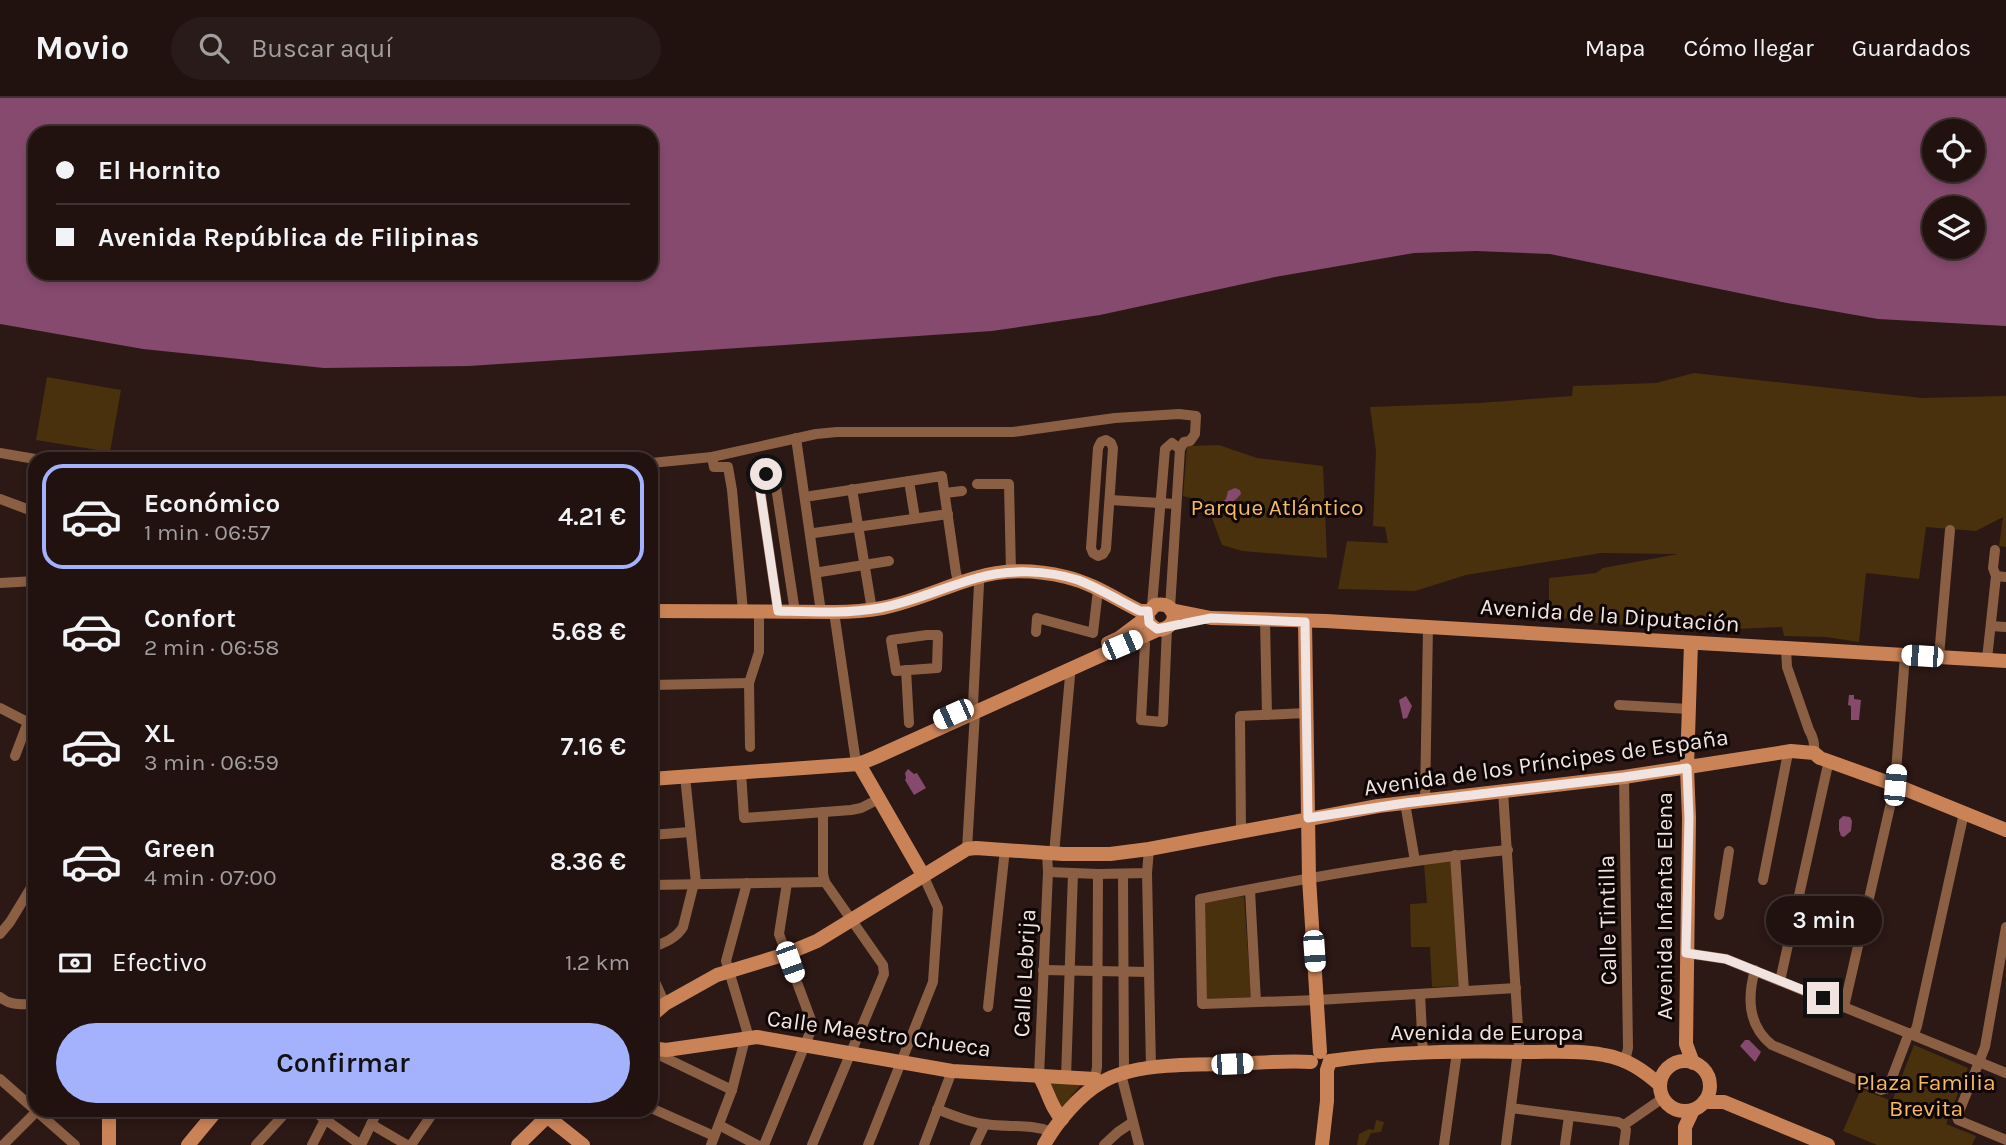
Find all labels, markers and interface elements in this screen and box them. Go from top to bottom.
search box [171,17,661,80]
text: Movio [35,29,129,67]
icon: search [195,29,233,67]
text: Buscar aquí [251,33,393,64]
text: Mapa [1585,34,1645,62]
text: Cómo llegar [1683,34,1814,62]
text: Guardados [1852,34,1971,62]
map controls [1922,119,1985,259]
button: locate [1922,119,1985,182]
text: El Hornito [98,155,221,186]
button: layers [1922,196,1985,259]
text: Avenida República de Filipinas [98,222,479,253]
route start [750,458,782,490]
icon: car [60,485,123,548]
text: Económico [144,488,280,519]
park label: Parque Atlántico [1190,494,1364,521]
text: 4.21 € [558,501,626,532]
text: 1 min · 06:57 [144,519,270,546]
street label: Avenida de la Diputación [1479,593,1741,638]
icon: car [60,600,123,663]
text: Confort [144,603,236,634]
text: 5.68 € [551,616,626,647]
car [1099,627,1146,663]
text: 2 min · 06:58 [144,634,279,661]
car [1901,644,1944,668]
car [930,696,977,732]
icon: car [60,715,123,778]
text: XL [144,718,175,749]
street label: Avenida de los Príncipes de España [1362,724,1730,801]
text: 7.16 € [561,731,626,762]
text: 3 min · 06:59 [144,749,279,776]
car [1883,763,1908,807]
street label: Avenida Infanta Elena [1651,792,1678,1020]
icon: car [60,830,123,893]
text: Green [144,833,216,864]
text: 8.36 € [550,846,626,877]
street label: Calle Tintilla [1593,855,1622,985]
text: 4 min · 07:00 [144,864,277,891]
callout: 3 min [1765,897,1881,946]
text: 3 min [1792,907,1856,934]
street label: Calle Lebrija [1008,908,1041,1038]
car [1303,929,1326,973]
car [773,939,808,985]
icon: cash [56,944,94,982]
text: Efectivo [112,947,207,978]
text: 1.2 km [565,949,630,976]
route end [1807,982,1839,1014]
street label: Calle Maestro Chueca [765,1004,993,1063]
street label: Avenida de Europa [1390,1019,1584,1046]
button: Confirmar [56,1023,630,1103]
car [1211,1053,1254,1075]
park label: Plaza Familia Brevita [1856,1069,1996,1122]

